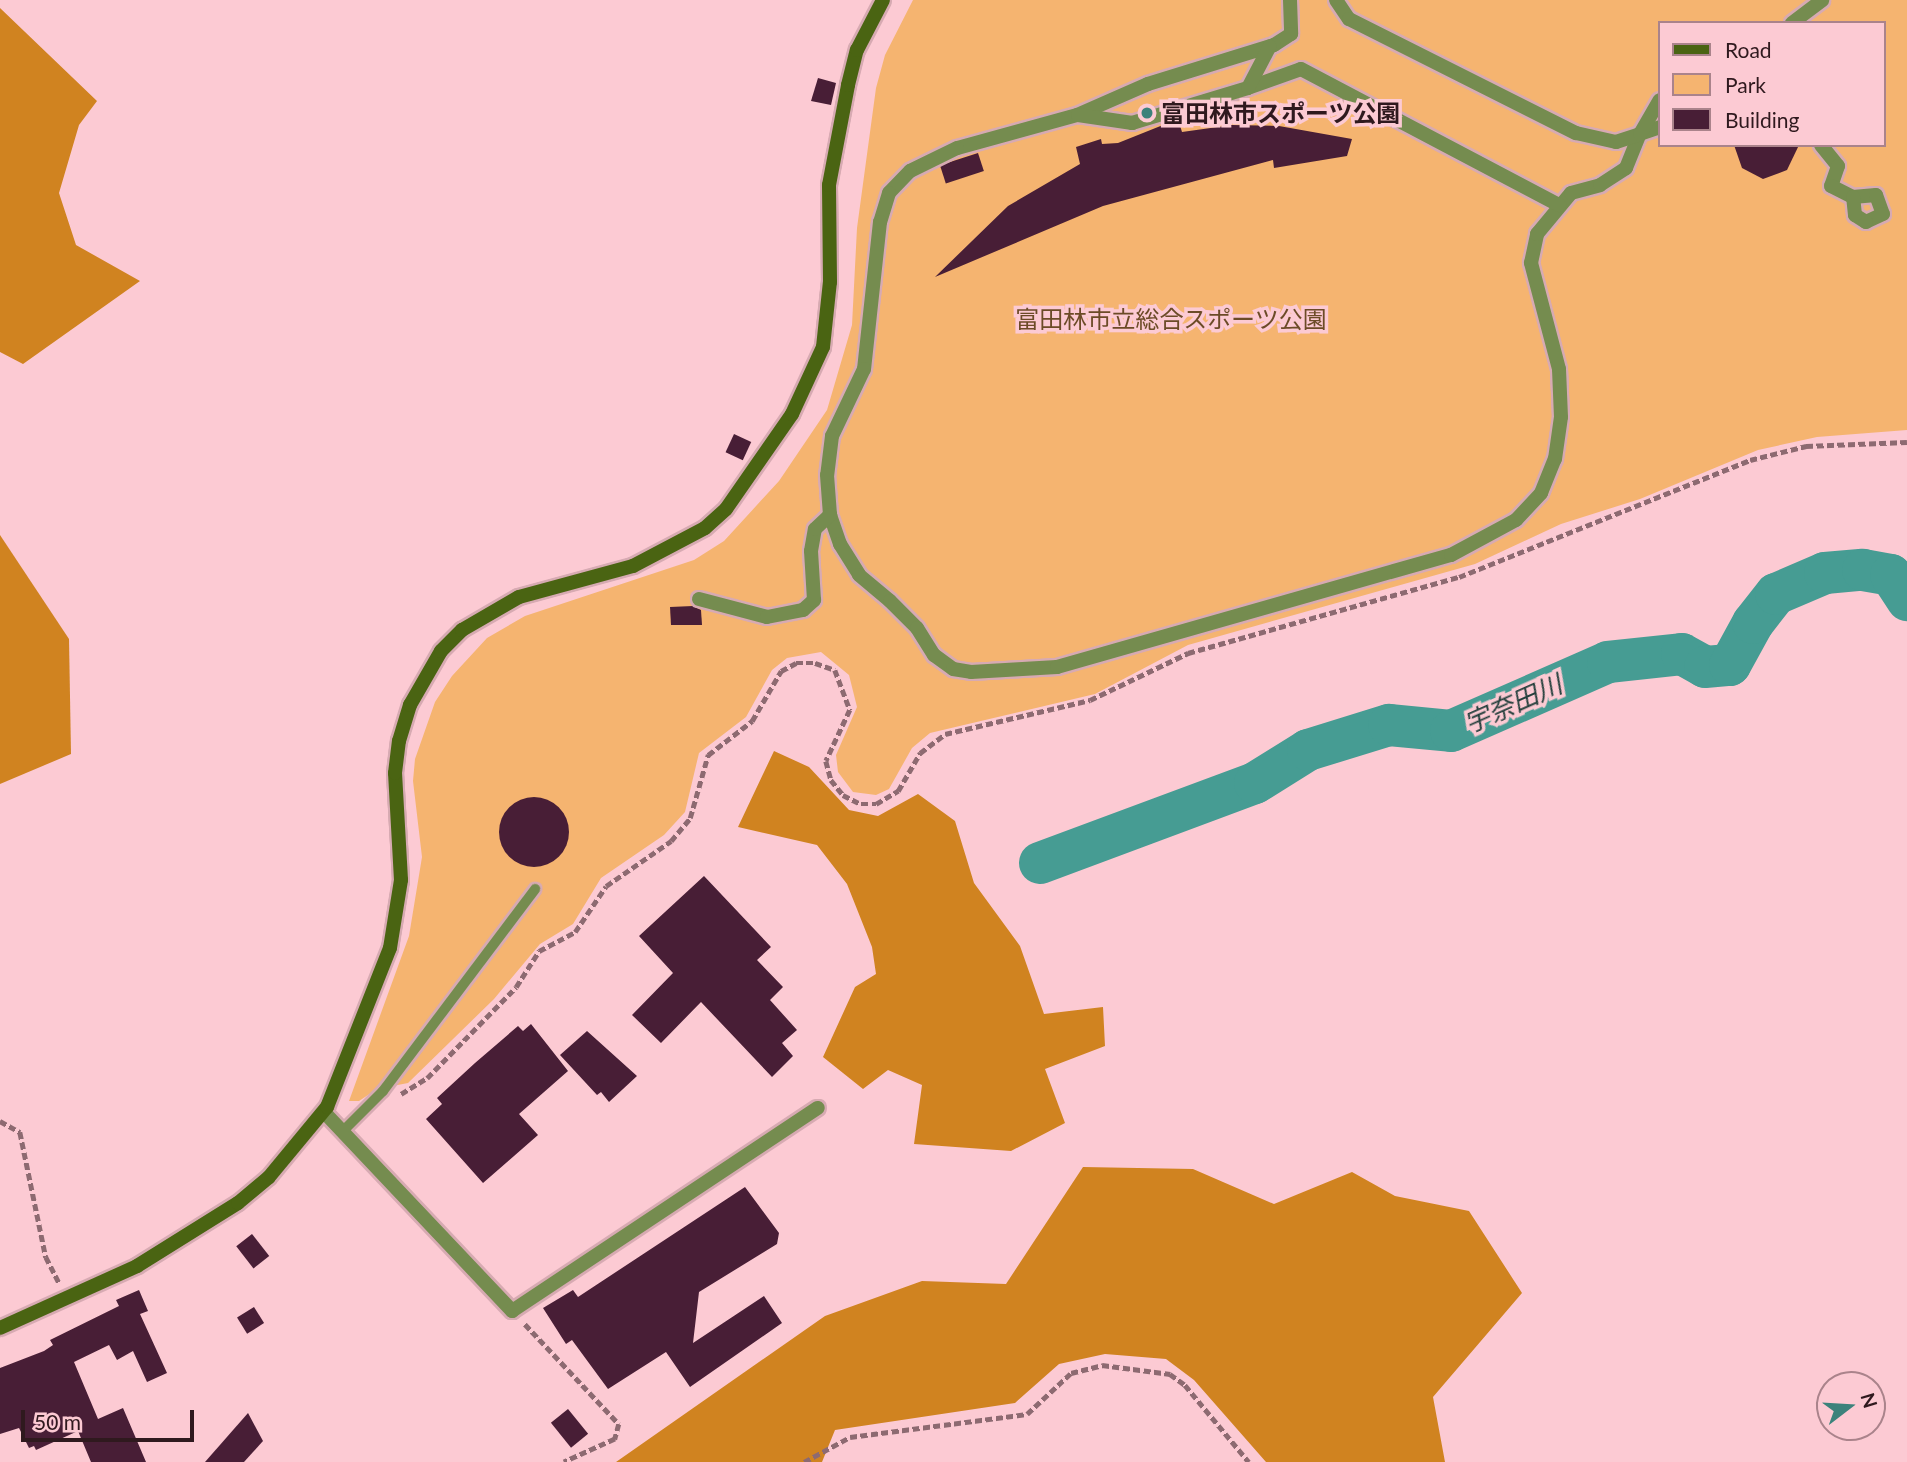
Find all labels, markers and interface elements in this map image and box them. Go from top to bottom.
legend [1658,21,1886,147]
text: Road [1725,37,1772,62]
text: Park [1725,72,1766,97]
place label: 富田林市スポーツ公園 [1161,99,1401,127]
marker: 富田林市スポーツ公園 [1139,105,1155,121]
text: Building [1725,107,1800,132]
park label: 富田林市立総合スポーツ公園 [1015,305,1327,333]
water label: 宇奈田川 [1459,669,1567,739]
north arrow [1816,1371,1886,1441]
text: N [1857,1390,1883,1411]
scale bar [24,1396,198,1440]
text: 50 m [34,1409,81,1434]

